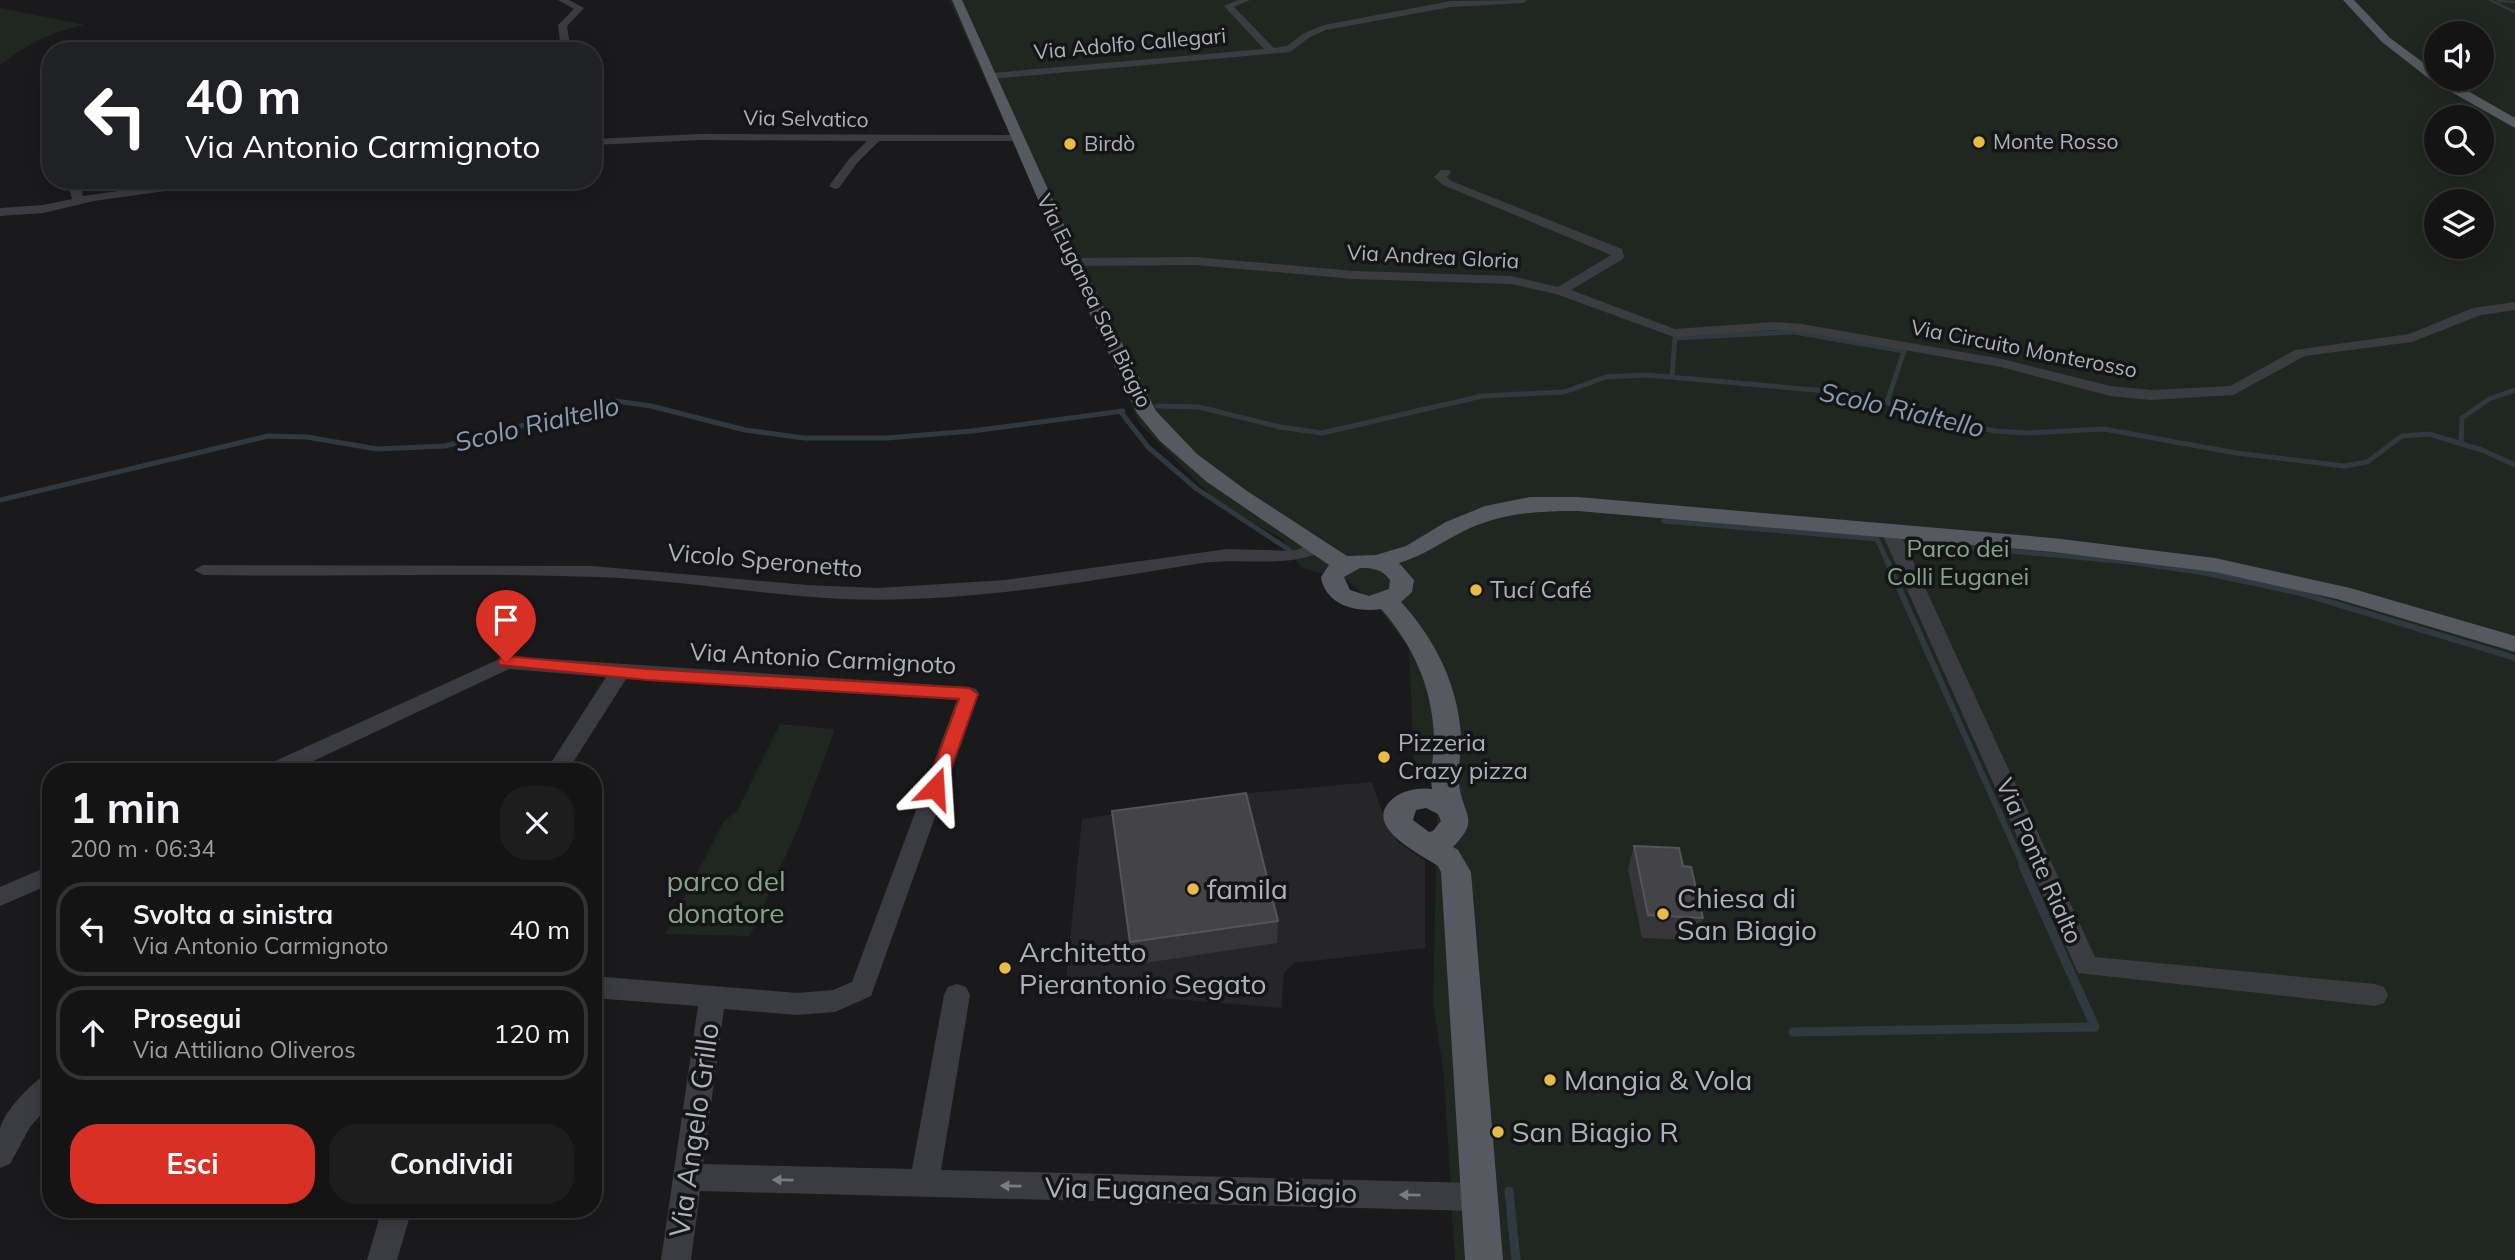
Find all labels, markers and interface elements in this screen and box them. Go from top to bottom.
map controls [2424,21,2494,259]
button: sound [2424,21,2494,91]
street label: Via Adolfo Callegari [1033,22,1227,64]
text: 40 m [185,65,301,126]
icon: left [70,70,161,161]
street label: Via Selvatico [743,104,869,132]
button: search [2424,105,2494,175]
text: Via Antonio Carmignoto [185,126,540,166]
place label: Monte Rosso [1993,128,2119,154]
place label: Birdò [1084,130,1135,156]
marker: Monte Rosso [1971,134,1987,150]
marker: Birdò [1062,136,1078,152]
button: layers [2424,189,2494,259]
street label: Via Euganea San Biagio [1032,190,1158,412]
street label: Via Andrea Gloria [1346,239,1520,274]
street label: Via Circuito Monterosso [1909,313,2140,383]
water label: Scolo Rialtello [1817,375,1988,444]
water label: Scolo Rialtello [451,389,622,458]
park label: Parco dei Colli Euganei [1887,533,2029,591]
street label: Vicolo Speronetto [666,537,864,583]
place label: Tucí Café [1490,574,1592,604]
marker: Tucí Café [1468,582,1484,598]
pin [476,590,536,662]
icon: arrive [487,601,525,639]
street label: Via Antonio Carmignoto [689,636,957,680]
place label: Pizzeria Crazy pizza [1398,727,1528,785]
marker: Pizzeria Crazy pizza [1376,749,1392,765]
position arrow [898,751,972,825]
street label: Via Ponte Rialto [1990,773,2090,948]
text: 1 min [70,781,181,834]
button: close [500,786,574,860]
text: 200 m · 06:34 [70,834,215,863]
park label: parco del donatore [666,863,786,930]
place label: famila [1207,871,1288,906]
place label: Chiesa di San Biagio [1677,880,1817,947]
marker: famila [1185,881,1201,897]
text: Svolta a sinistra [133,898,333,931]
marker: Chiesa di San Biagio [1655,906,1671,922]
icon: left [74,910,112,948]
text: 40 m [509,913,570,946]
text: Via Antonio Carmignoto [133,931,388,960]
place label: Architetto Pierantonio Segato [1019,934,1266,1001]
marker: Architetto Pierantonio Segato [997,960,1013,976]
text: Prosegui [133,1002,241,1035]
icon: ahead [74,1014,112,1052]
text: 120 m [494,1017,570,1050]
street label: Via Angelo Grillo [661,1021,726,1239]
text: Via Attiliano Oliveros [133,1035,356,1064]
place label: Mangia & Vola [1564,1062,1752,1097]
marker: Mangia & Vola [1542,1072,1558,1088]
place label: San Biagio R [1512,1114,1679,1149]
button: Esci [70,1124,315,1204]
button: Condividi [329,1124,574,1204]
marker: San Biagio R [1490,1124,1506,1140]
street label: Via Euganea San Biagio [1045,1169,1357,1210]
one-way arrow [772,1174,794,1186]
one-way arrow [1000,1180,1022,1191]
one-way arrow [1398,1190,1420,1201]

